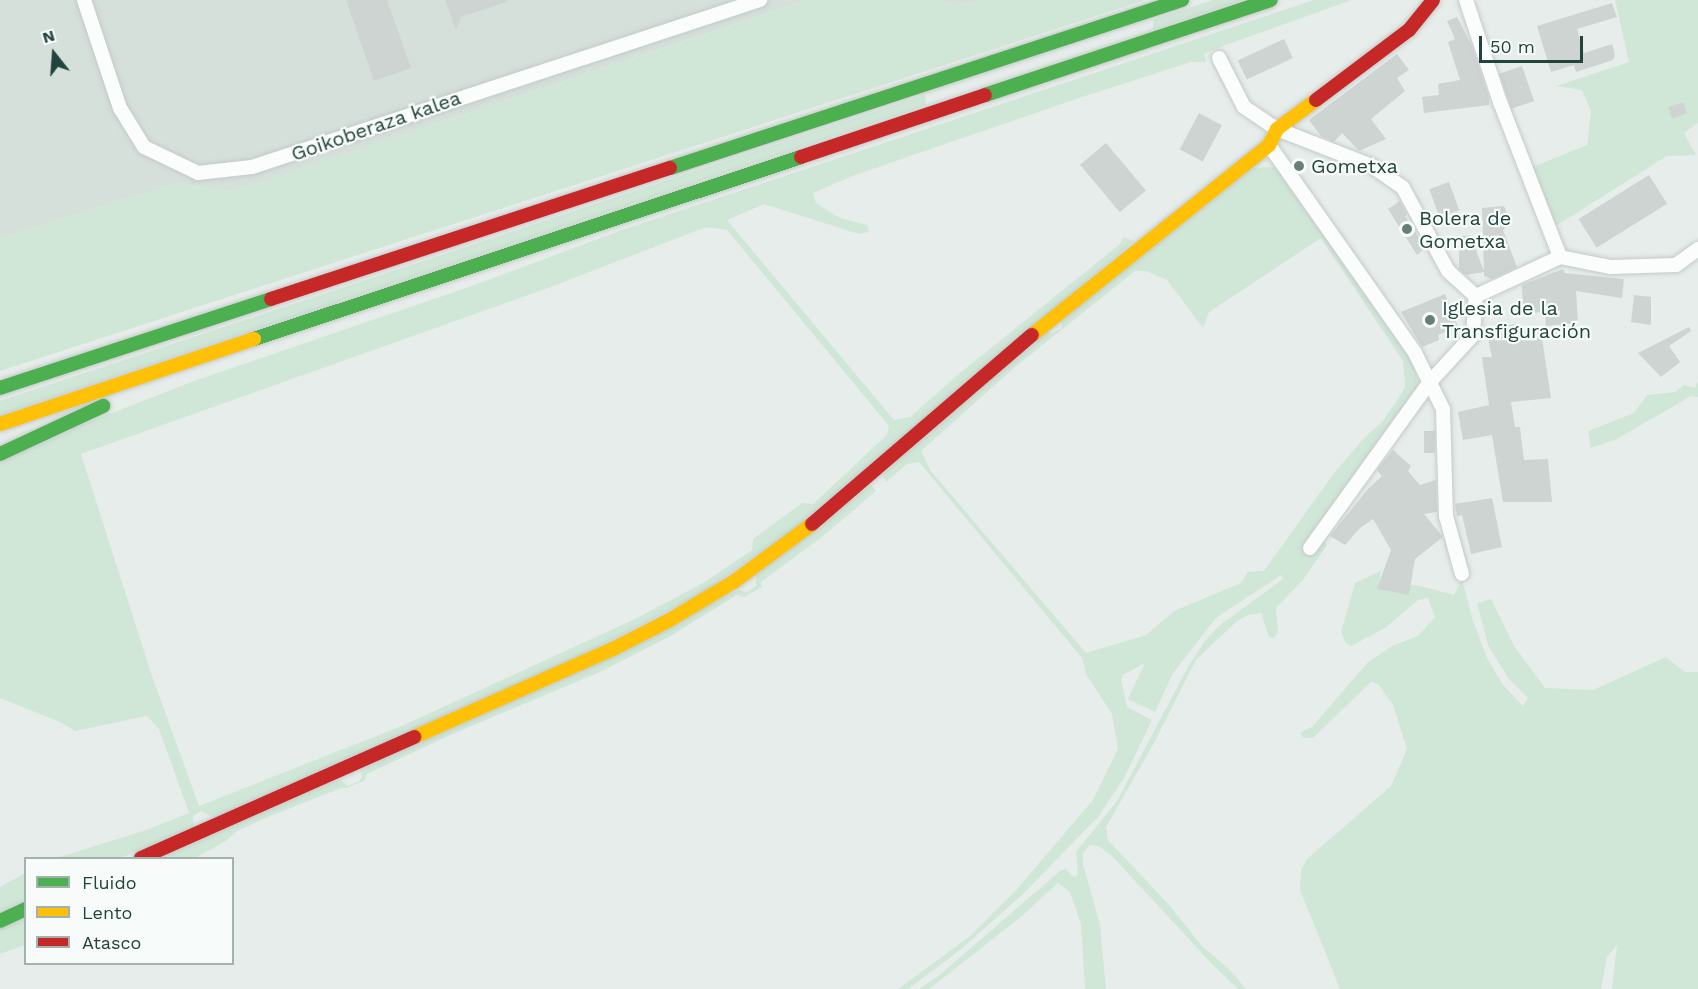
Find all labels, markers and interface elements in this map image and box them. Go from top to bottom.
north arrow [24,24,84,84]
scale bar [1482,24,1586,62]
text: N [40,25,57,47]
text: 50 m [1490,36,1535,57]
street label: Goikoberaza kalea [288,86,464,166]
place label: Gometxa [1311,154,1398,178]
marker: Gometxa [1292,159,1306,173]
place label: Bolera de Gometxa [1419,206,1512,253]
marker: Bolera de Gometxa [1400,222,1414,236]
place label: Iglesia de la Transfiguración [1442,296,1591,343]
marker: Iglesia de la Transfiguración [1423,313,1437,327]
legend [24,857,234,965]
text: Fluido [82,872,136,893]
text: Lento [82,902,132,923]
text: Atasco [82,932,141,953]

